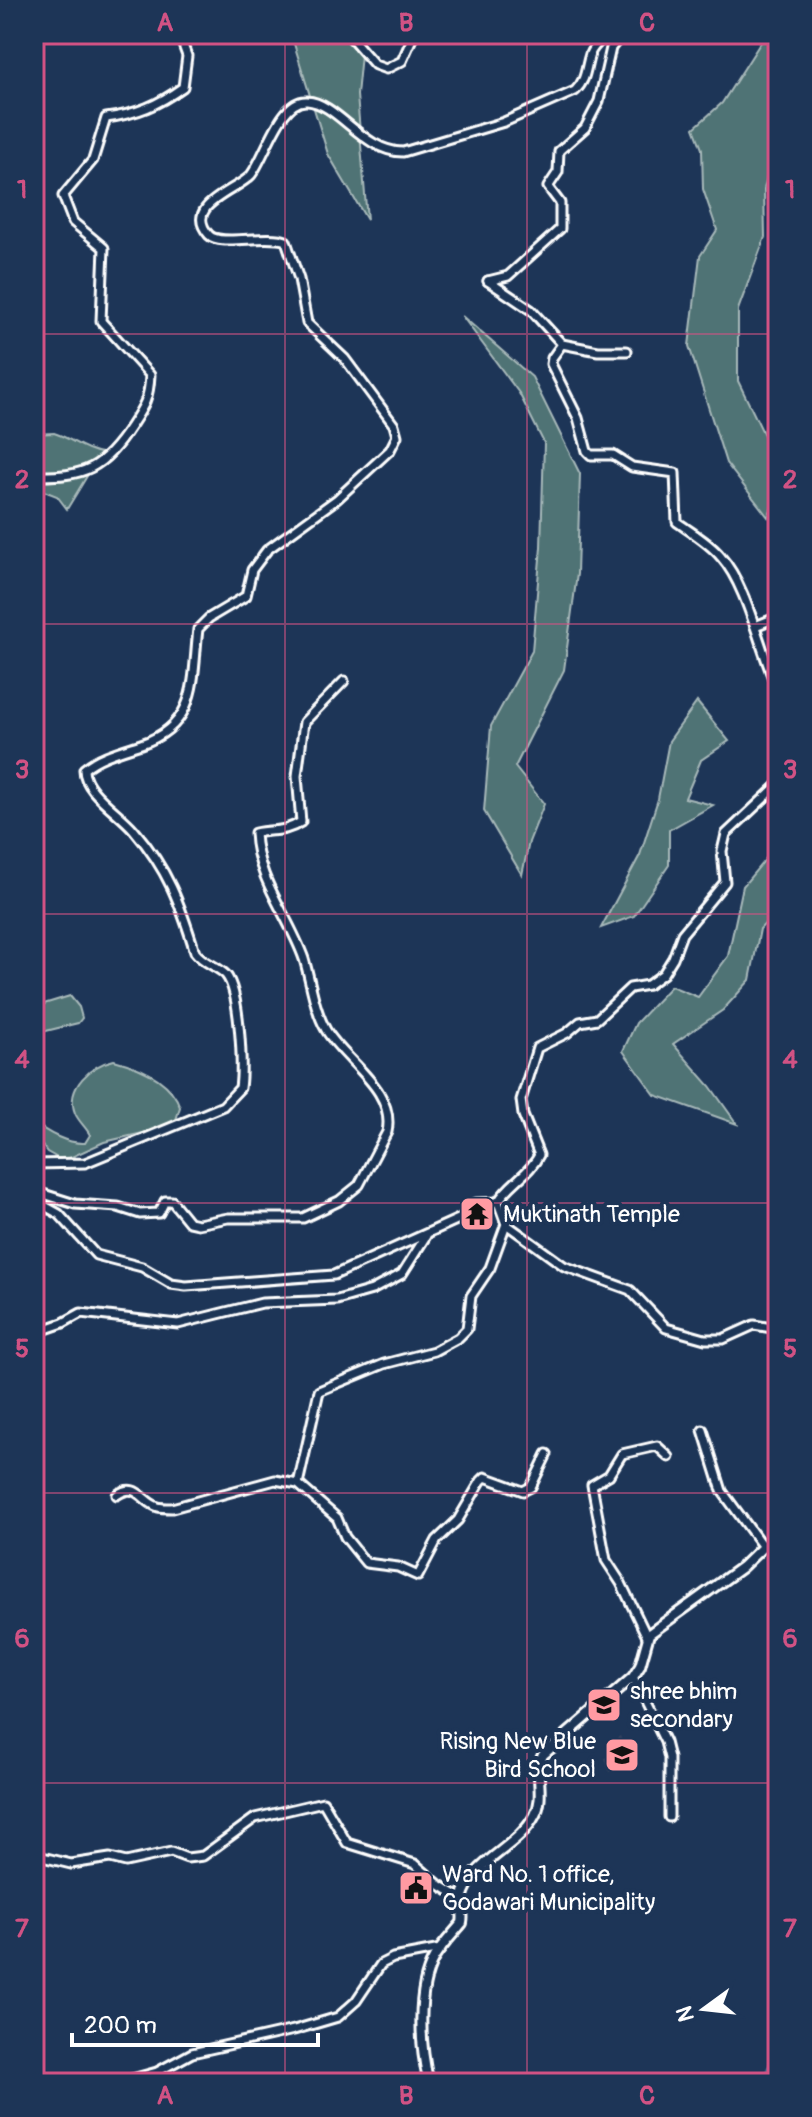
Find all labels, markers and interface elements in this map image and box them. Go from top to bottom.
text: A [157,7,174,39]
text: B [399,7,413,39]
text: C [639,7,655,39]
text: 1 [17,174,27,206]
text: 1 [785,174,795,206]
text: 2 [15,464,29,496]
text: 2 [783,464,797,496]
text: 3 [15,754,29,786]
text: 3 [783,754,797,786]
text: 4 [14,1044,30,1076]
text: 4 [782,1044,798,1076]
temple icon: Muktinath Temple [458,1195,496,1233]
place label: Muktinath Temple [503,1200,680,1229]
text: 5 [15,1333,29,1365]
text: 5 [783,1333,797,1365]
text: 6 [14,1623,30,1655]
text: 6 [782,1623,798,1655]
place label: shree bhim secondary [630,1677,737,1734]
school or university icon: shree bhim secondary [585,1686,623,1724]
place label: Rising New Blue Bird School [440,1727,596,1784]
school or university icon: Rising New Blue Bird School [603,1736,641,1774]
place label: Ward No. 1 office, Godawari Municipality [442,1860,655,1917]
public building icon: Ward No. 1 office, Godawari Municipality [397,1869,435,1907]
text: 7 [15,1913,29,1945]
text: 7 [783,1913,797,1945]
north arrow [664,1969,744,2049]
scale bar [72,1997,318,2047]
text: N [670,2003,701,2025]
text: 200 m [84,2011,157,2040]
text: A [157,2080,174,2112]
text: B [399,2080,413,2112]
text: C [639,2080,655,2112]

